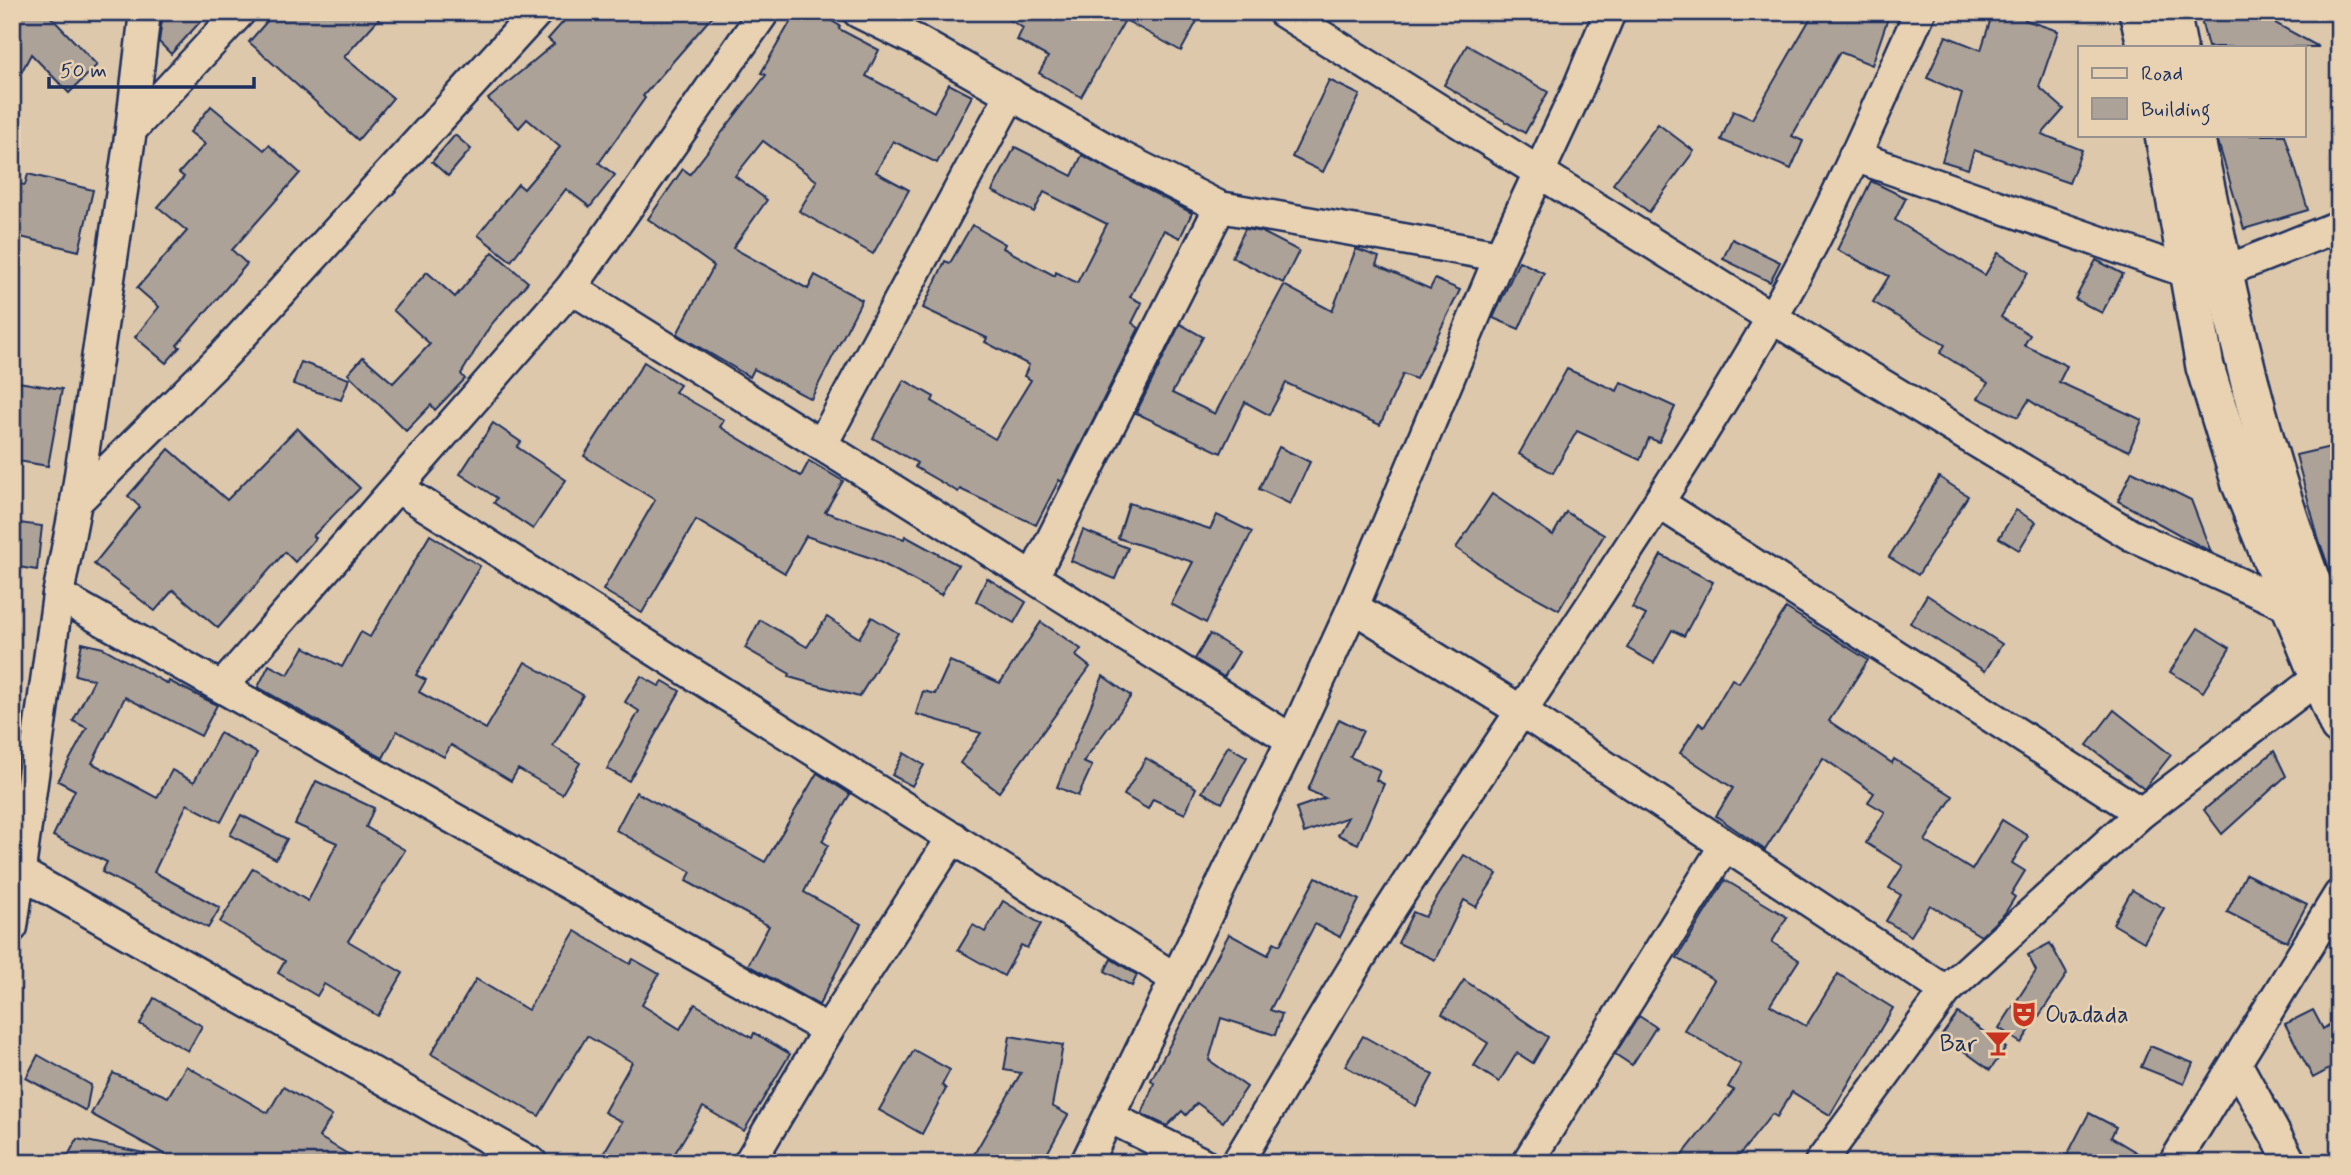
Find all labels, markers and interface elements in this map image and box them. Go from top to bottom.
scale bar [49,46,254,90]
legend [2078,46,2306,136]
text: 50 m [60,57,107,85]
text: Road [2141,60,2183,88]
text: Building [2141,96,2211,126]
theatre icon: Ouadada [2009,999,2039,1029]
place label: Ouadada [2045,1000,2129,1031]
bar icon: Bar [1983,1028,2013,1058]
place label: Bar [1940,1029,1977,1060]

